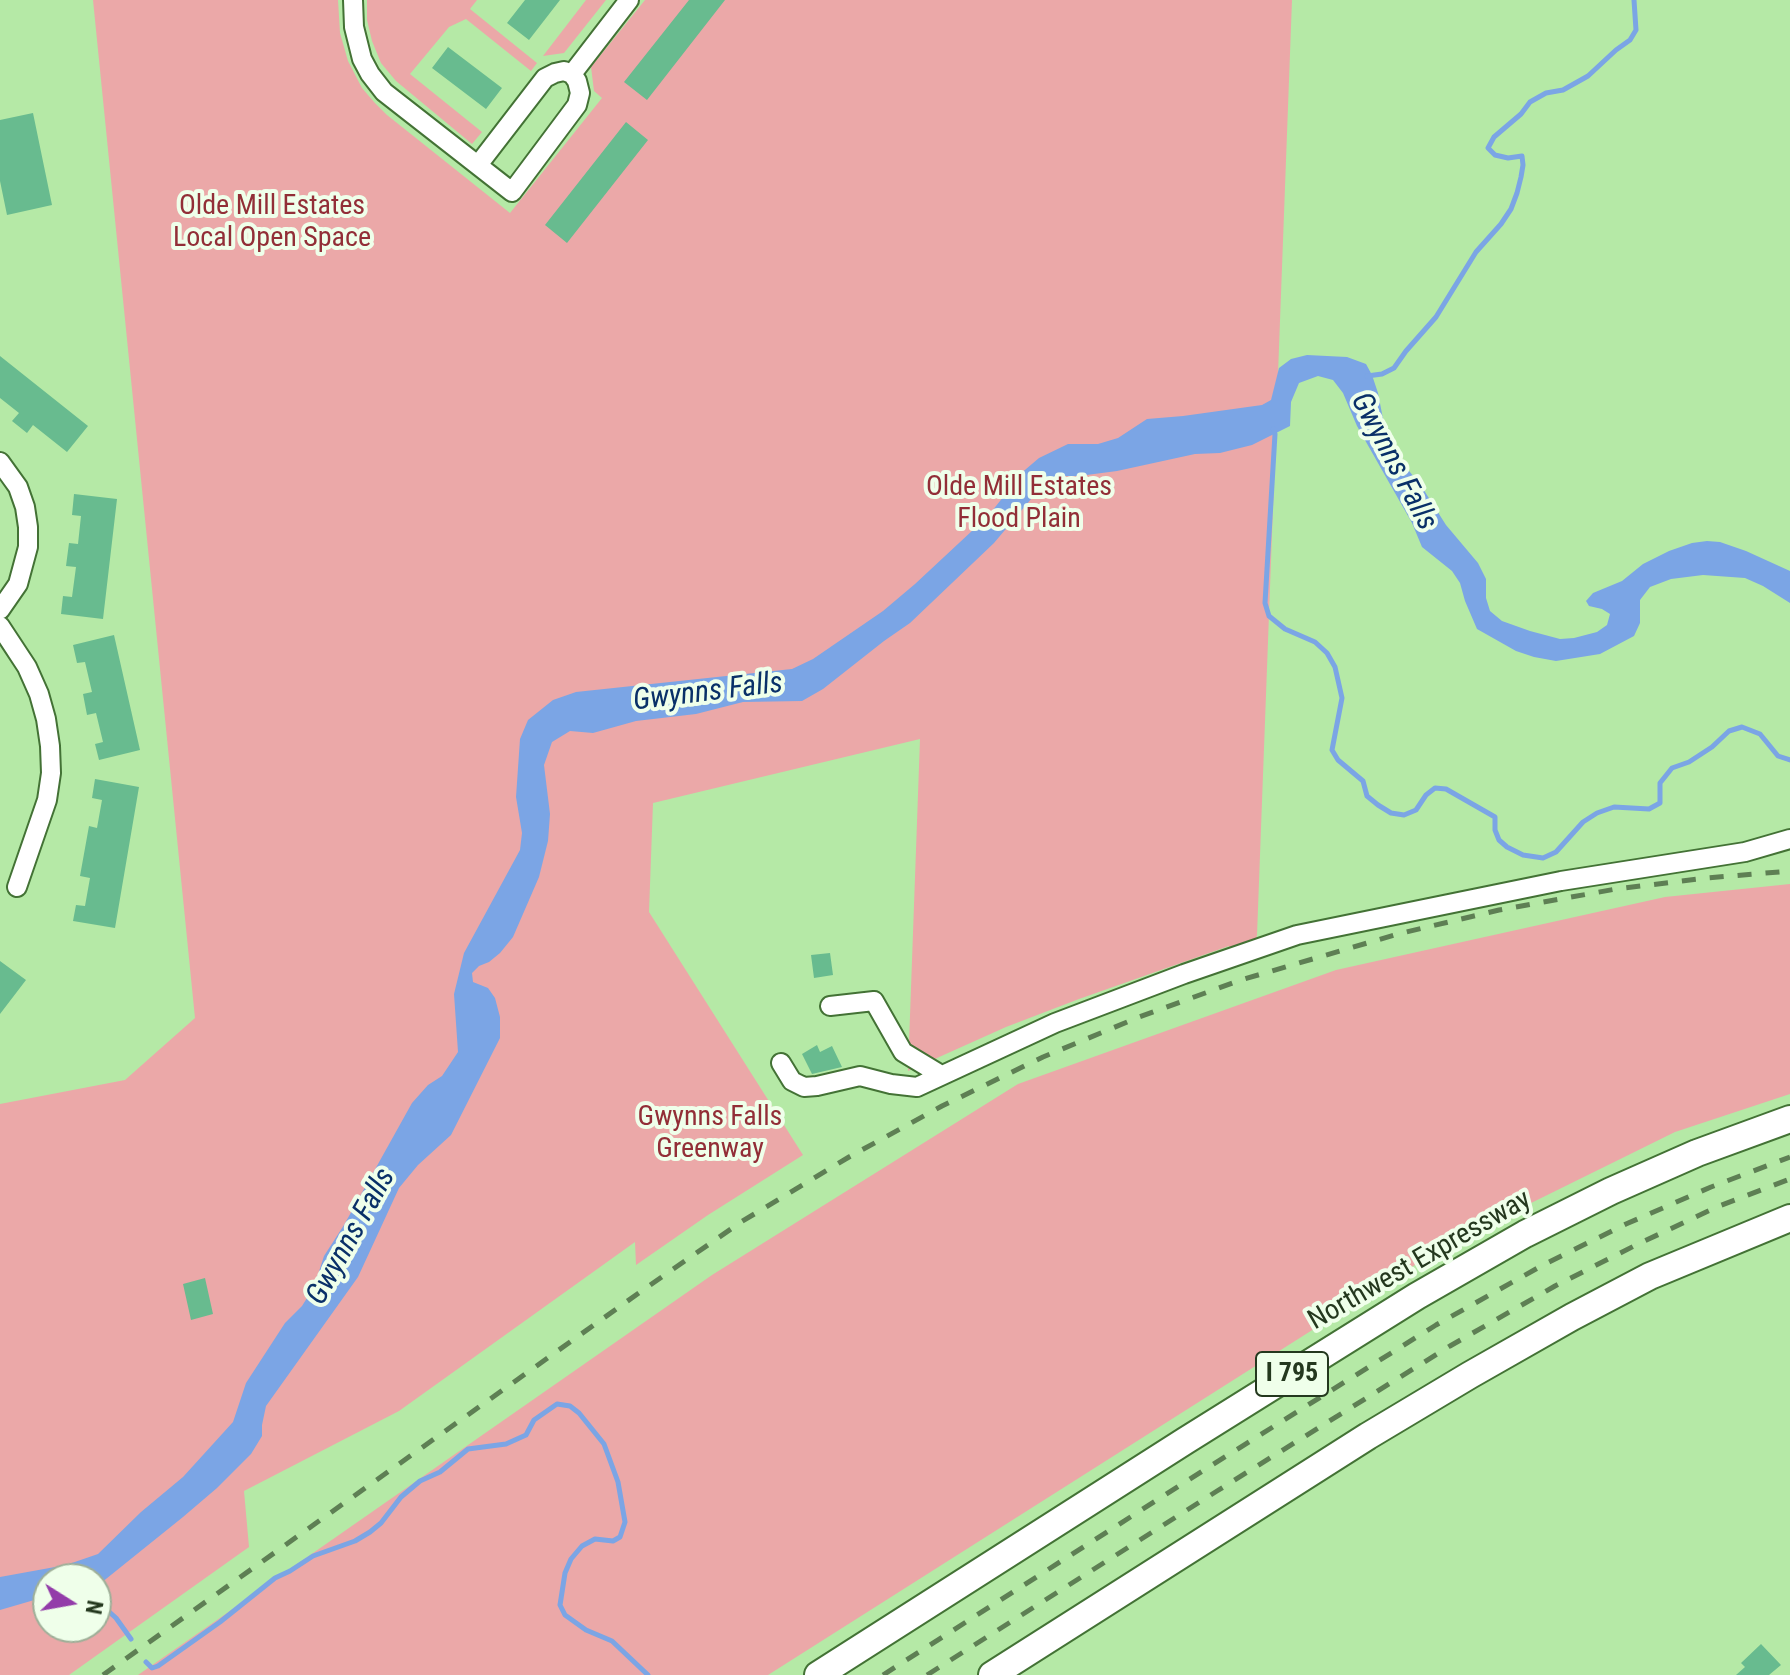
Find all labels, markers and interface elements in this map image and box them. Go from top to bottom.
park label: Olde Mill Estates Local Open Space [173,190,371,256]
water label: Gwynns Falls [1342,387,1444,537]
park label: Olde Mill Estates Flood Plain [926,471,1112,537]
water label: Gwynns Falls [631,666,785,720]
park label: Gwynns Falls Greenway [638,1101,782,1167]
water label: Gwynns Falls [300,1162,404,1312]
street label: Northwest Expressway [1303,1184,1537,1338]
road number: I 795 [1256,1352,1328,1396]
north arrow [32,1563,112,1643]
text: N [81,1598,108,1616]

